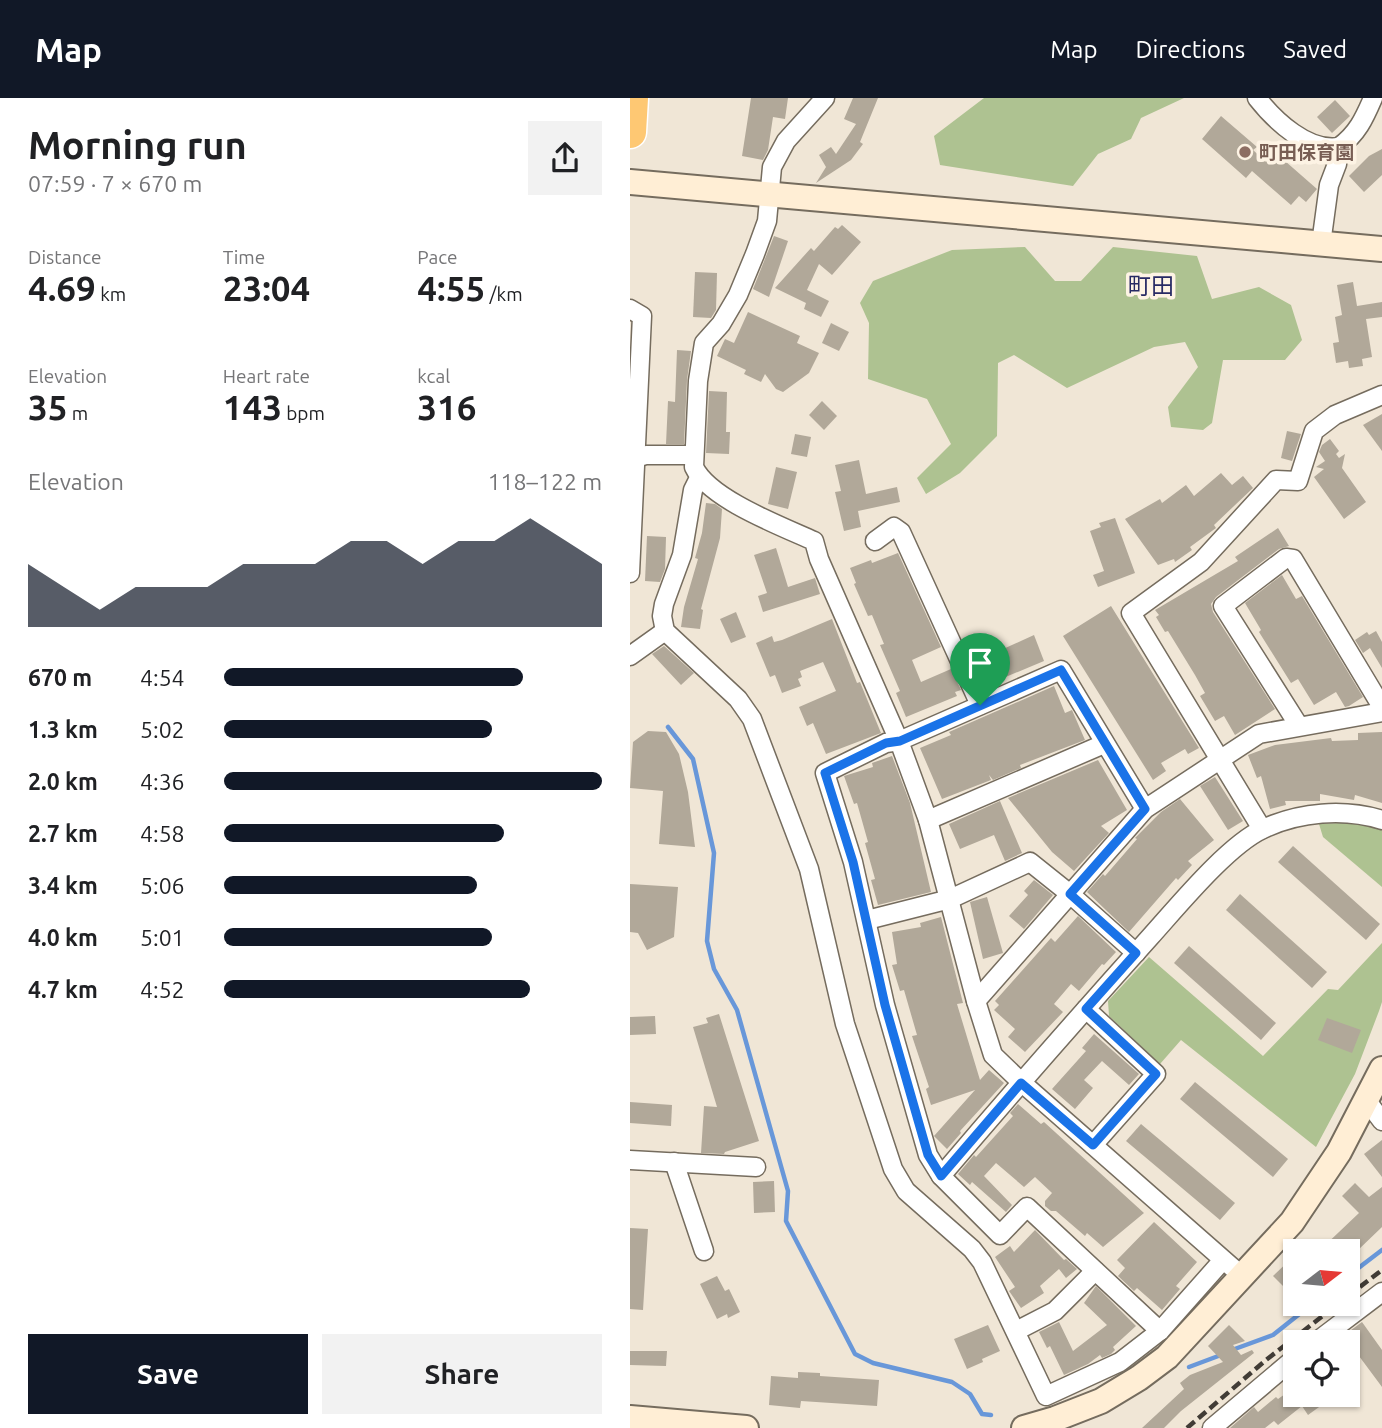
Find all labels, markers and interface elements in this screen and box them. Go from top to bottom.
text: Map [35,31,102,68]
text: Map [1050,36,1097,63]
text: Directions [1135,36,1245,63]
text: Saved [1283,36,1347,63]
button: share [528,121,602,195]
text: Morning run [28,124,247,166]
place label: 町田保育園 [1259,141,1354,163]
marker: 町田保育園 [1237,144,1253,160]
text: 07:59 · 7 × 670 m [28,171,202,196]
text: Distance [28,246,102,268]
text: Time [223,246,265,268]
text: Pace [417,246,458,268]
text: 4.69 [28,268,96,308]
text: 23:04 [223,268,310,308]
text: 4:55 [417,268,485,308]
district label: 町田 [1128,273,1174,298]
text: km [96,283,126,305]
text: /km [485,283,523,305]
text: Elevation [28,365,107,387]
text: Heart rate [223,365,310,387]
text: kcal [417,365,450,387]
text: 35 [28,387,67,427]
text: 143 [223,387,282,427]
text: 316 [417,387,477,427]
text: m [67,402,88,424]
text: bpm [282,402,325,424]
text: Elevation [28,469,124,494]
text: 118–122 m [488,469,602,494]
pin [950,633,1010,705]
icon: arrive [961,644,999,682]
text: 670 m [28,665,92,690]
text: 4:54 [140,665,185,690]
text: 1.3 km [28,717,98,742]
text: 5:02 [140,717,185,742]
text: 2.0 km [28,769,98,794]
text: 4:36 [140,769,185,794]
text: 2.7 km [28,821,98,846]
text: 4:58 [140,821,185,846]
text: 3.4 km [28,873,98,898]
text: 5:06 [140,873,185,898]
text: 4.0 km [28,925,98,950]
text: 5:01 [140,925,185,950]
text: 4.7 km [28,977,98,1002]
text: 4:52 [140,977,185,1002]
north arrow [1283,1239,1360,1316]
map controls [1283,1239,1360,1407]
button: locate [1283,1330,1360,1407]
button: Save [28,1334,308,1414]
button: Share [322,1334,602,1414]

